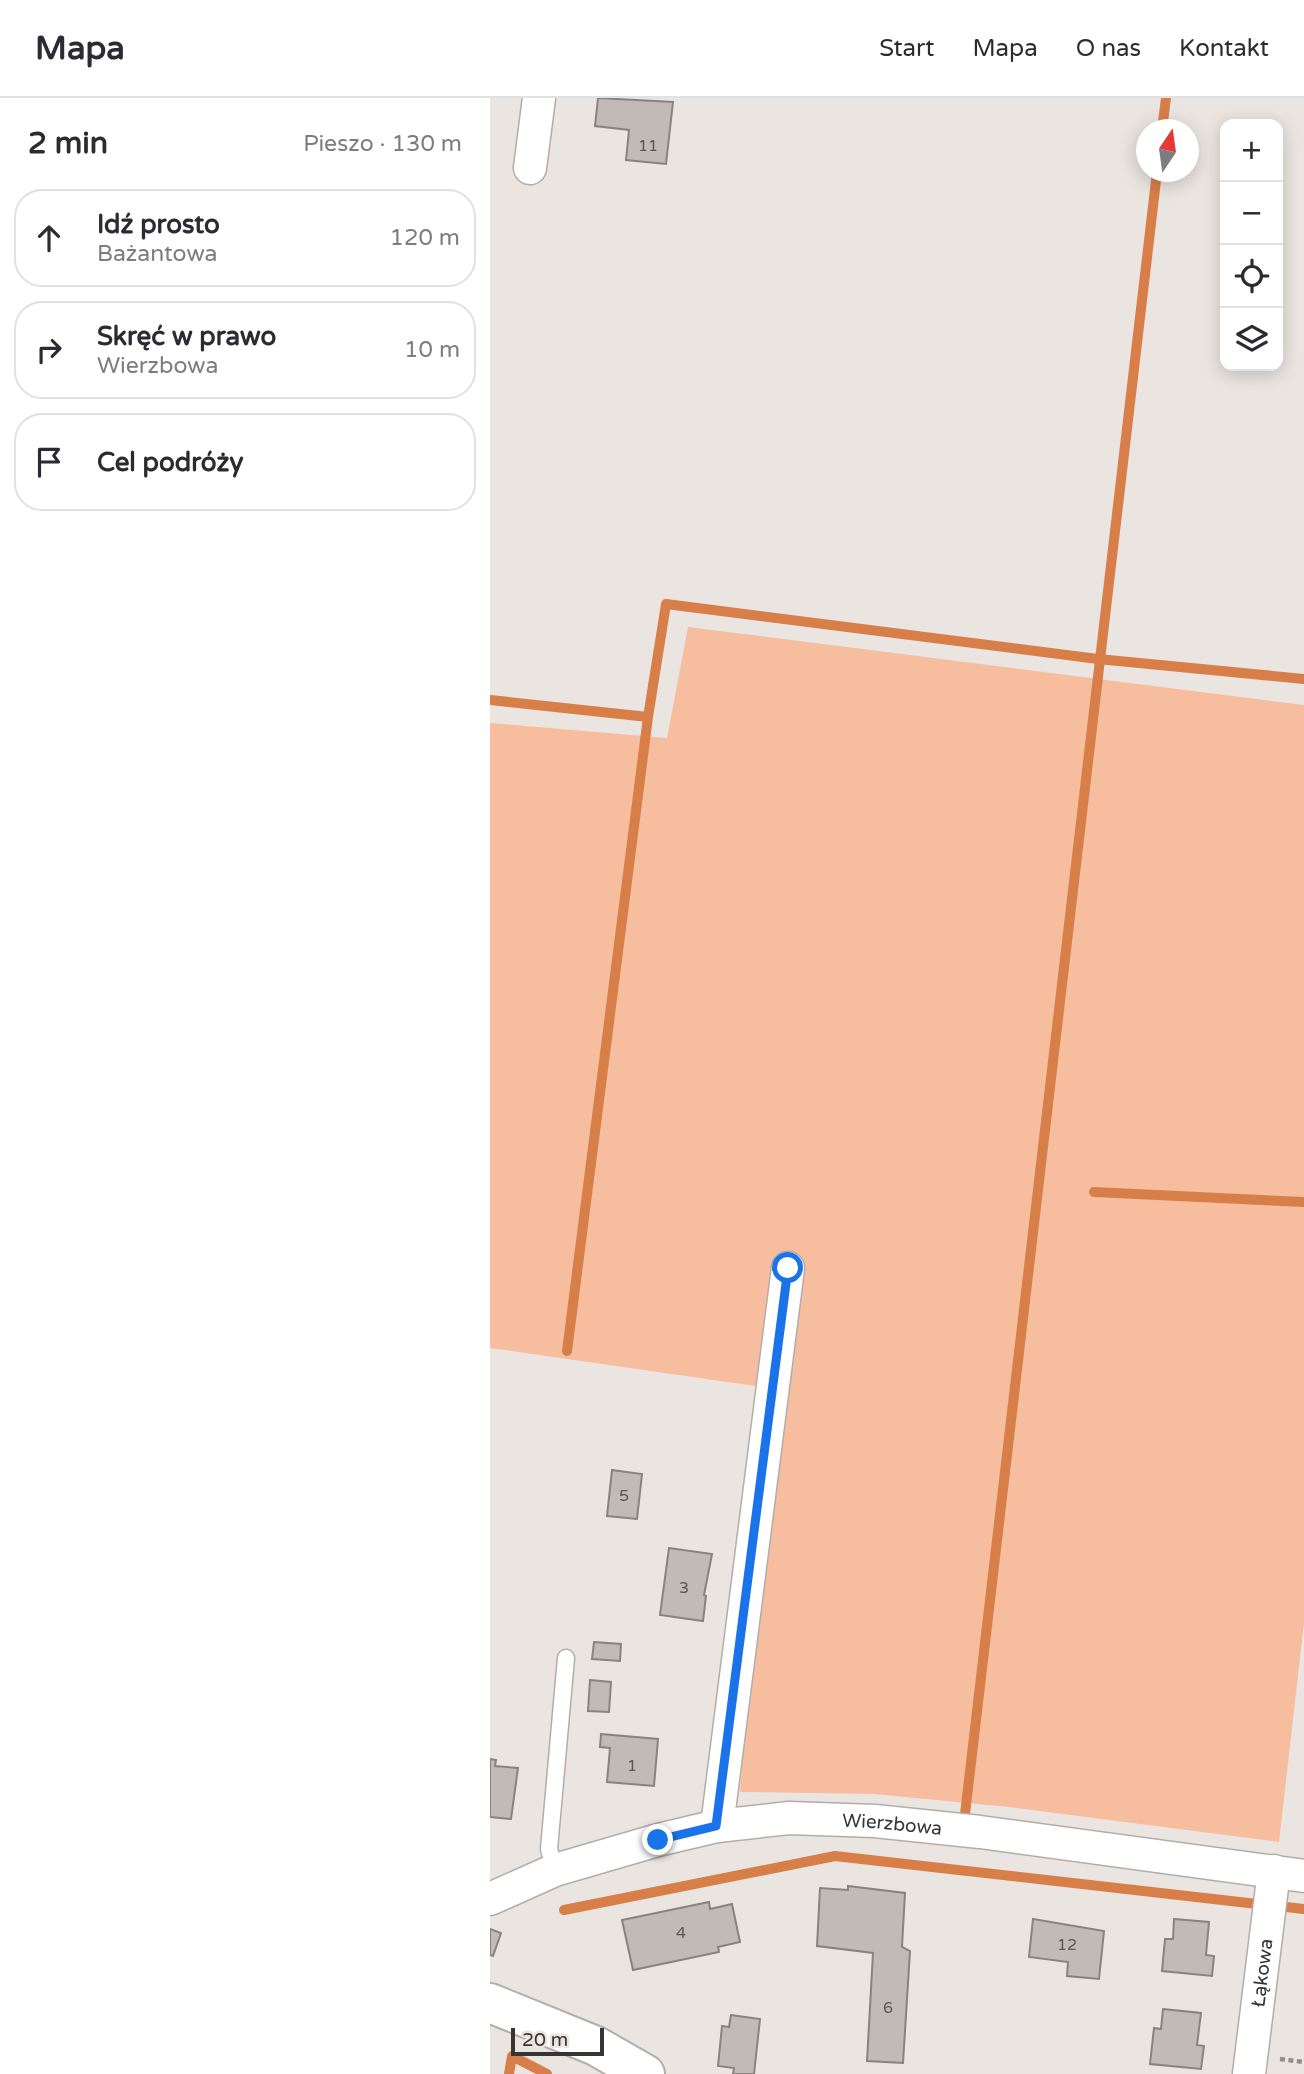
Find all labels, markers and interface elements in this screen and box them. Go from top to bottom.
text: Mapa [35,29,125,68]
text: Start [879,34,934,63]
text: Mapa [972,34,1038,63]
text: O nas [1076,34,1141,63]
text: Kontakt [1179,34,1269,63]
north arrow [1136,119,1199,182]
map controls [1220,119,1283,371]
button: + [1220,119,1283,182]
text: 2 min [28,125,108,162]
text: Pieszo · 130 m [303,130,462,158]
house number: 11 [638,136,658,156]
button: − [1220,182,1283,245]
text: Idź prosto [97,209,220,240]
icon: ahead [30,219,68,257]
text: 120 m [390,224,460,252]
text: Bażantowa [97,240,217,268]
button: locate [1220,245,1283,308]
button: layers [1220,308,1283,371]
text: Skręć w prawo [97,321,276,352]
icon: right [30,331,68,369]
text: 10 m [404,336,460,364]
text: Wierzbowa [97,352,218,380]
icon: arrive [30,443,68,481]
text: Cel podróży [97,447,244,478]
route start [772,1252,803,1283]
house number: 5 [619,1486,629,1506]
house number: 3 [679,1578,689,1598]
house number: 1 [627,1756,637,1776]
street label: Wierzbowa [842,1810,943,1840]
route end [642,1824,673,1855]
house number: 4 [676,1923,686,1943]
house number: 12 [1057,1935,1077,1955]
street label: Łąkowa [1247,1937,1278,2008]
house number: 6 [883,1998,893,2018]
scale bar [511,2025,604,2057]
text: 20 m [522,2029,568,2051]

